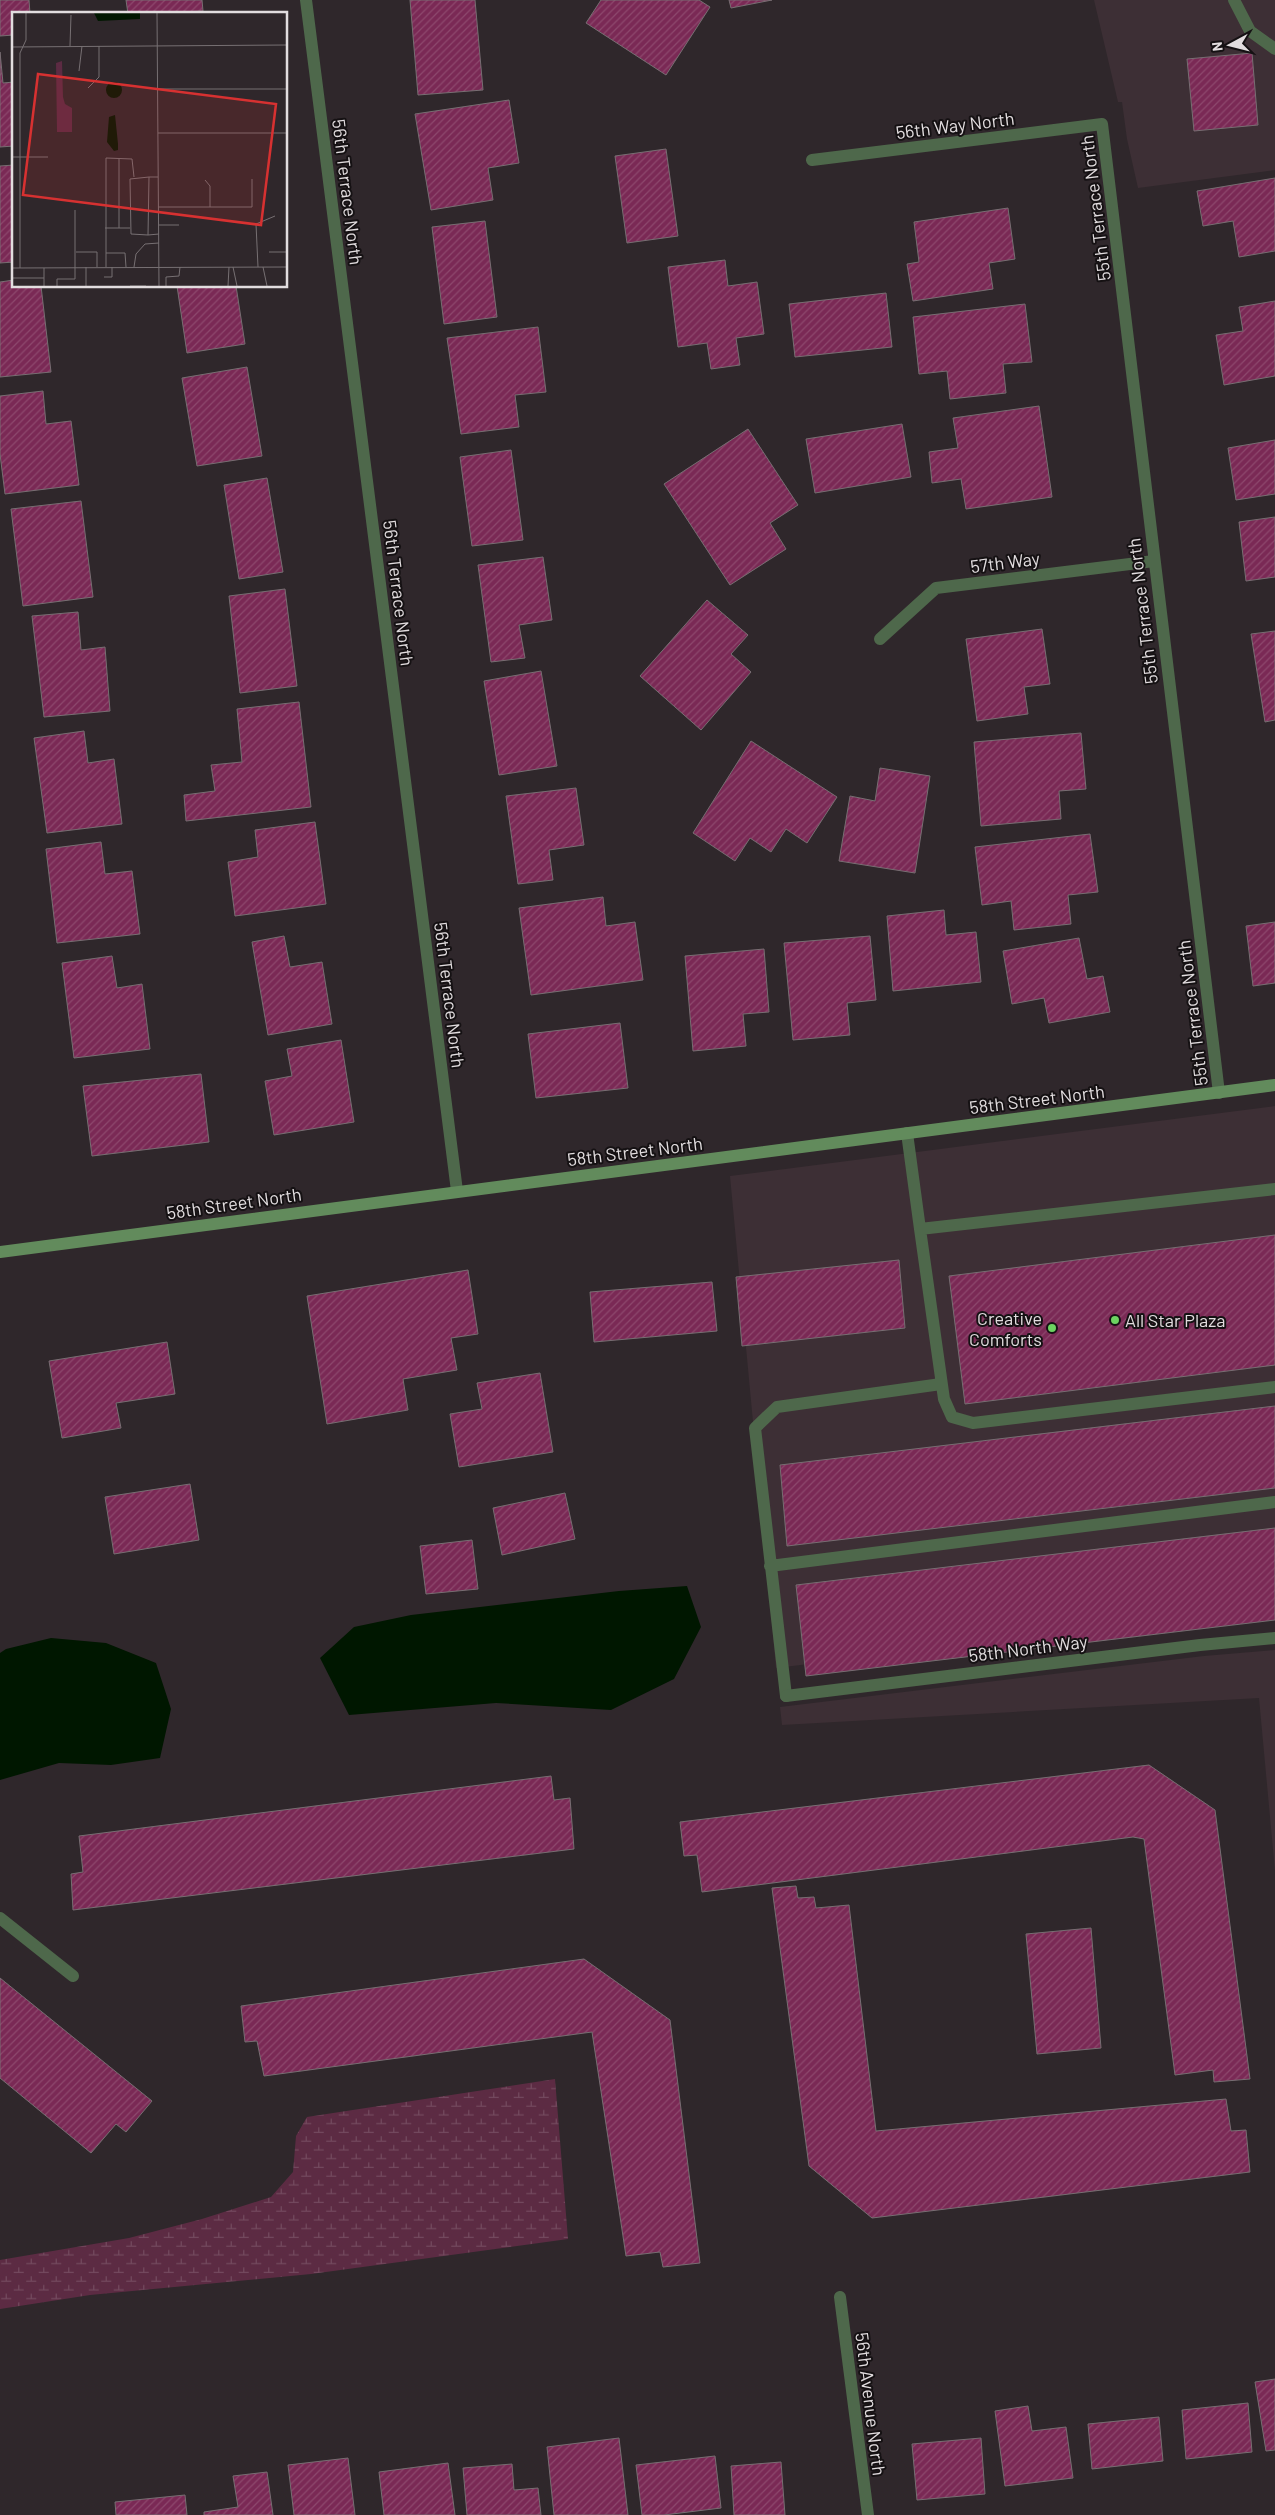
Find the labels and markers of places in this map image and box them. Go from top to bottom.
place label: Creative Comforts [969,1307,1042,1350]
place label: All Star Plaza [1125,1309,1225,1331]
marker: All Star Plaza [1109,1314,1121,1326]
marker: Creative Comforts [1046,1322,1058,1334]

